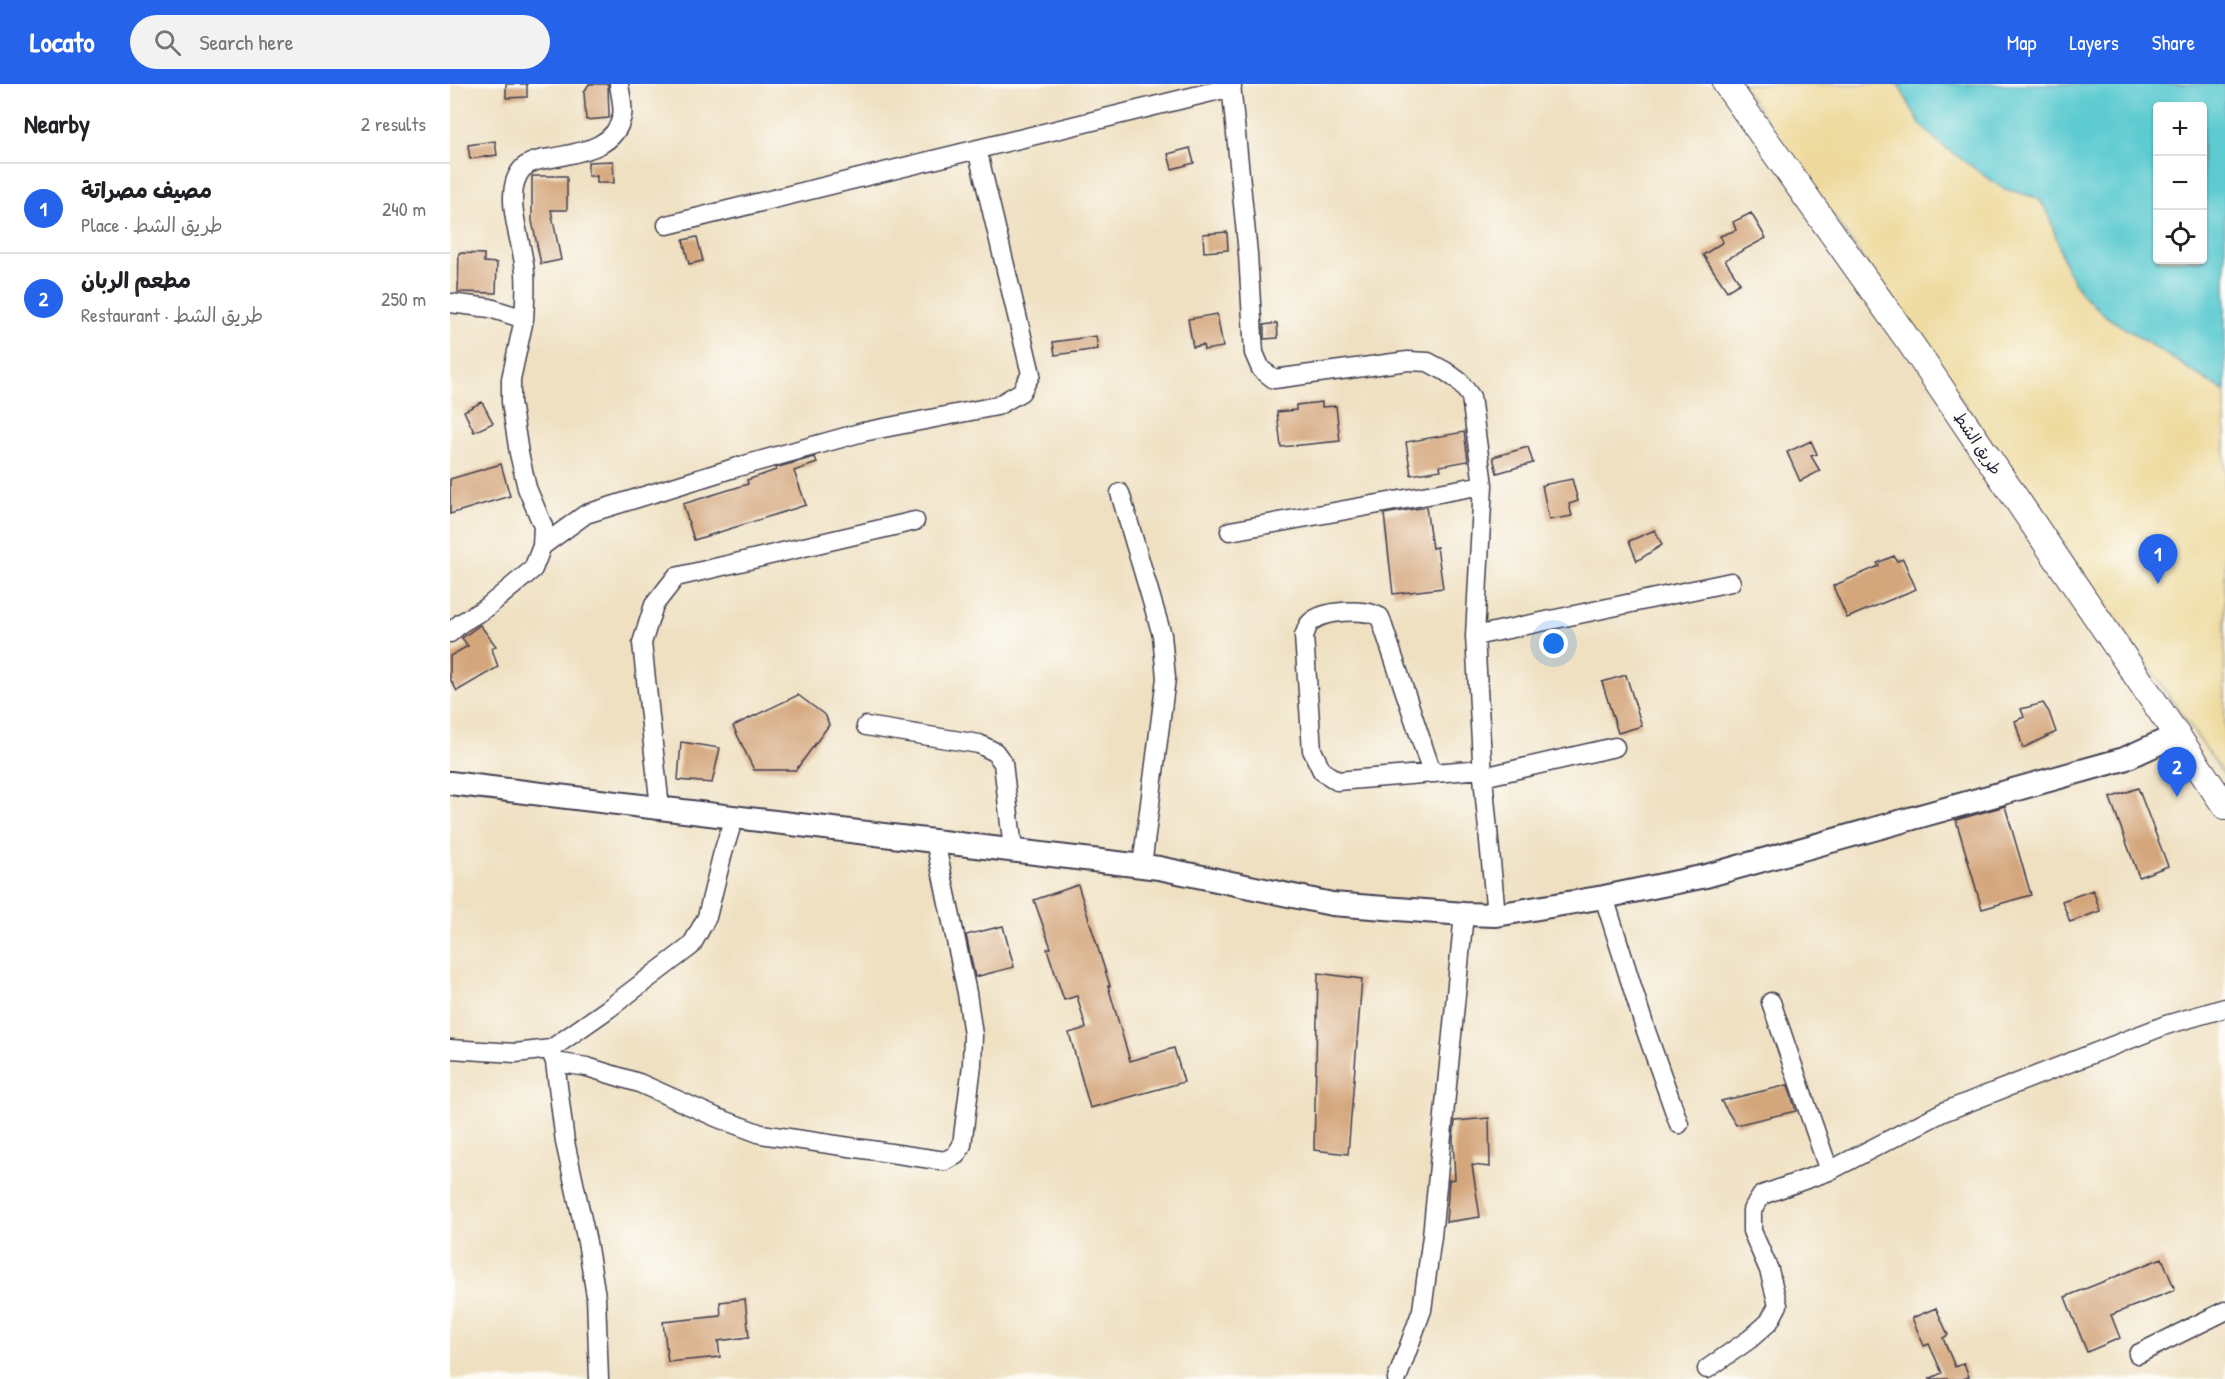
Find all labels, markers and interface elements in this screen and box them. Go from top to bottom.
search box [130,15,550,69]
text: Locato [30,23,94,61]
icon: search [151,26,184,59]
text: Search here [199,27,293,57]
text: Map [2007,28,2036,57]
text: Layers [2069,28,2119,57]
text: Share [2152,28,2195,57]
map controls [2153,102,2207,264]
button: + [2153,102,2207,156]
text: Nearby [24,106,90,141]
text: 2 results [361,110,426,137]
button: − [2153,156,2207,210]
text: مصيف مصراتة [81,175,212,205]
text: 1 [40,195,47,222]
text: 240 m [382,195,426,222]
button: locate [2153,210,2207,264]
text: Place · طريق الشط [81,211,223,238]
text: مطعم الربان [81,265,191,295]
text: 2 [39,285,48,312]
text: 250 m [381,285,426,312]
text: Restaurant · طريق الشط [81,301,263,328]
street label: طريق الشط [1949,407,2007,479]
pin: 1 [2138,534,2178,584]
your location [1539,629,1568,658]
pin: 2 [2158,748,2196,797]

